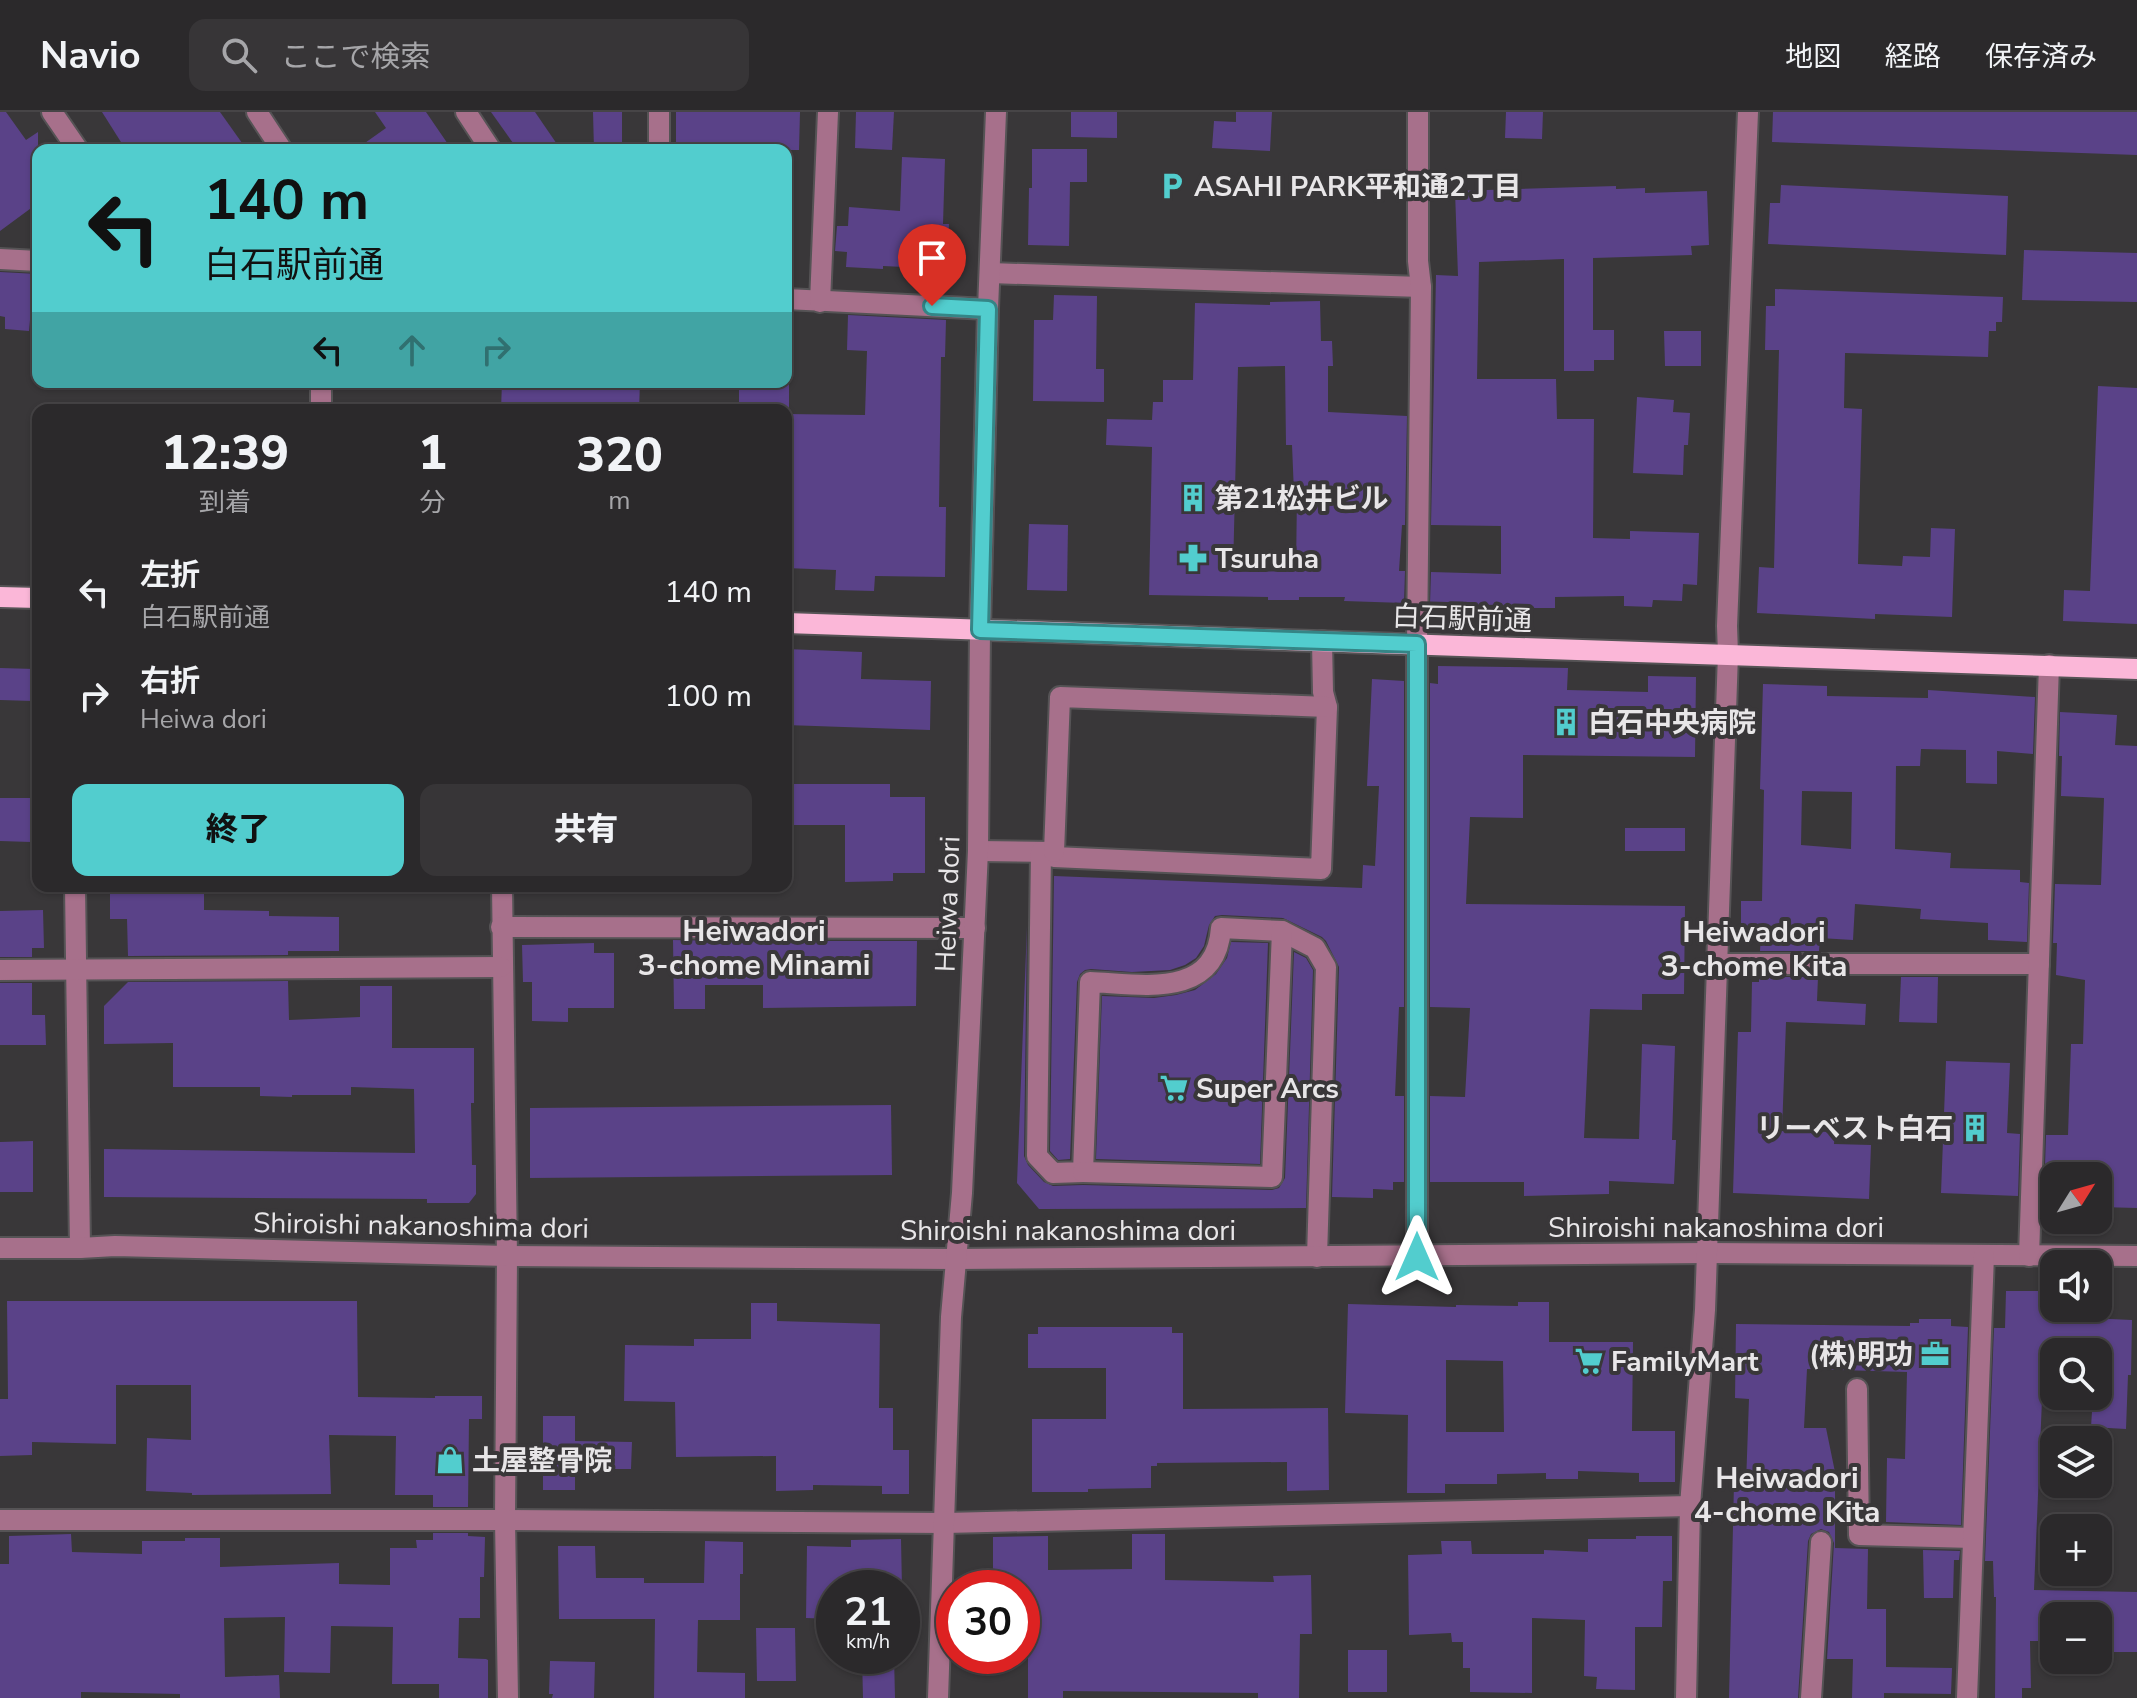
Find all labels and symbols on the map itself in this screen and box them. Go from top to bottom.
place label: ASAHI PARK平和通2丁目 [1194,168,1522,206]
parking icon: ASAHI PARK平和通2丁目 [1157,171,1187,201]
pin [898,224,966,306]
place label: 第21松井ビル [1215,480,1389,518]
building icon: 第21松井ビル [1178,483,1208,513]
place label: Tsuruha [1215,540,1319,578]
pharmacy icon: Tsuruha [1178,543,1208,573]
street label: 白石駅前通 [1391,598,1533,640]
place label: 白石中央病院 [1588,704,1756,742]
building icon: 白石中央病院 [1551,707,1581,737]
street label: Heiwa dori [927,835,969,973]
district label: Heiwadori 3-chome Minami [638,911,870,986]
district label: Heiwadori 3-chome Kita [1661,912,1847,987]
place label: Super Arcs [1196,1070,1339,1108]
supermarket icon: Super Arcs [1159,1073,1189,1103]
place label: リーベスト白石 [1756,1110,1953,1148]
building icon: リーベスト白石 [1960,1113,1990,1143]
north arrow [2040,1162,2112,1234]
street label: Shiroishi nakanoshima dori [253,1204,589,1248]
street label: Shiroishi nakanoshima dori [1548,1209,1884,1247]
street label: Shiroishi nakanoshima dori [900,1212,1236,1250]
position arrow [1375,1215,1459,1299]
place label: (株)明功 [1809,1336,1913,1374]
office icon: (株)明功 [1920,1339,1950,1369]
place label: FamilyMart [1611,1343,1759,1381]
supermarket icon: FamilyMart [1574,1346,1604,1376]
place label: 土屋整骨院 [472,1442,612,1480]
shop icon: 土屋整骨院 [435,1445,465,1475]
district label: Heiwadori 4-chome Kita [1694,1458,1880,1533]
speed limit sign: 30 [936,1570,1040,1674]

